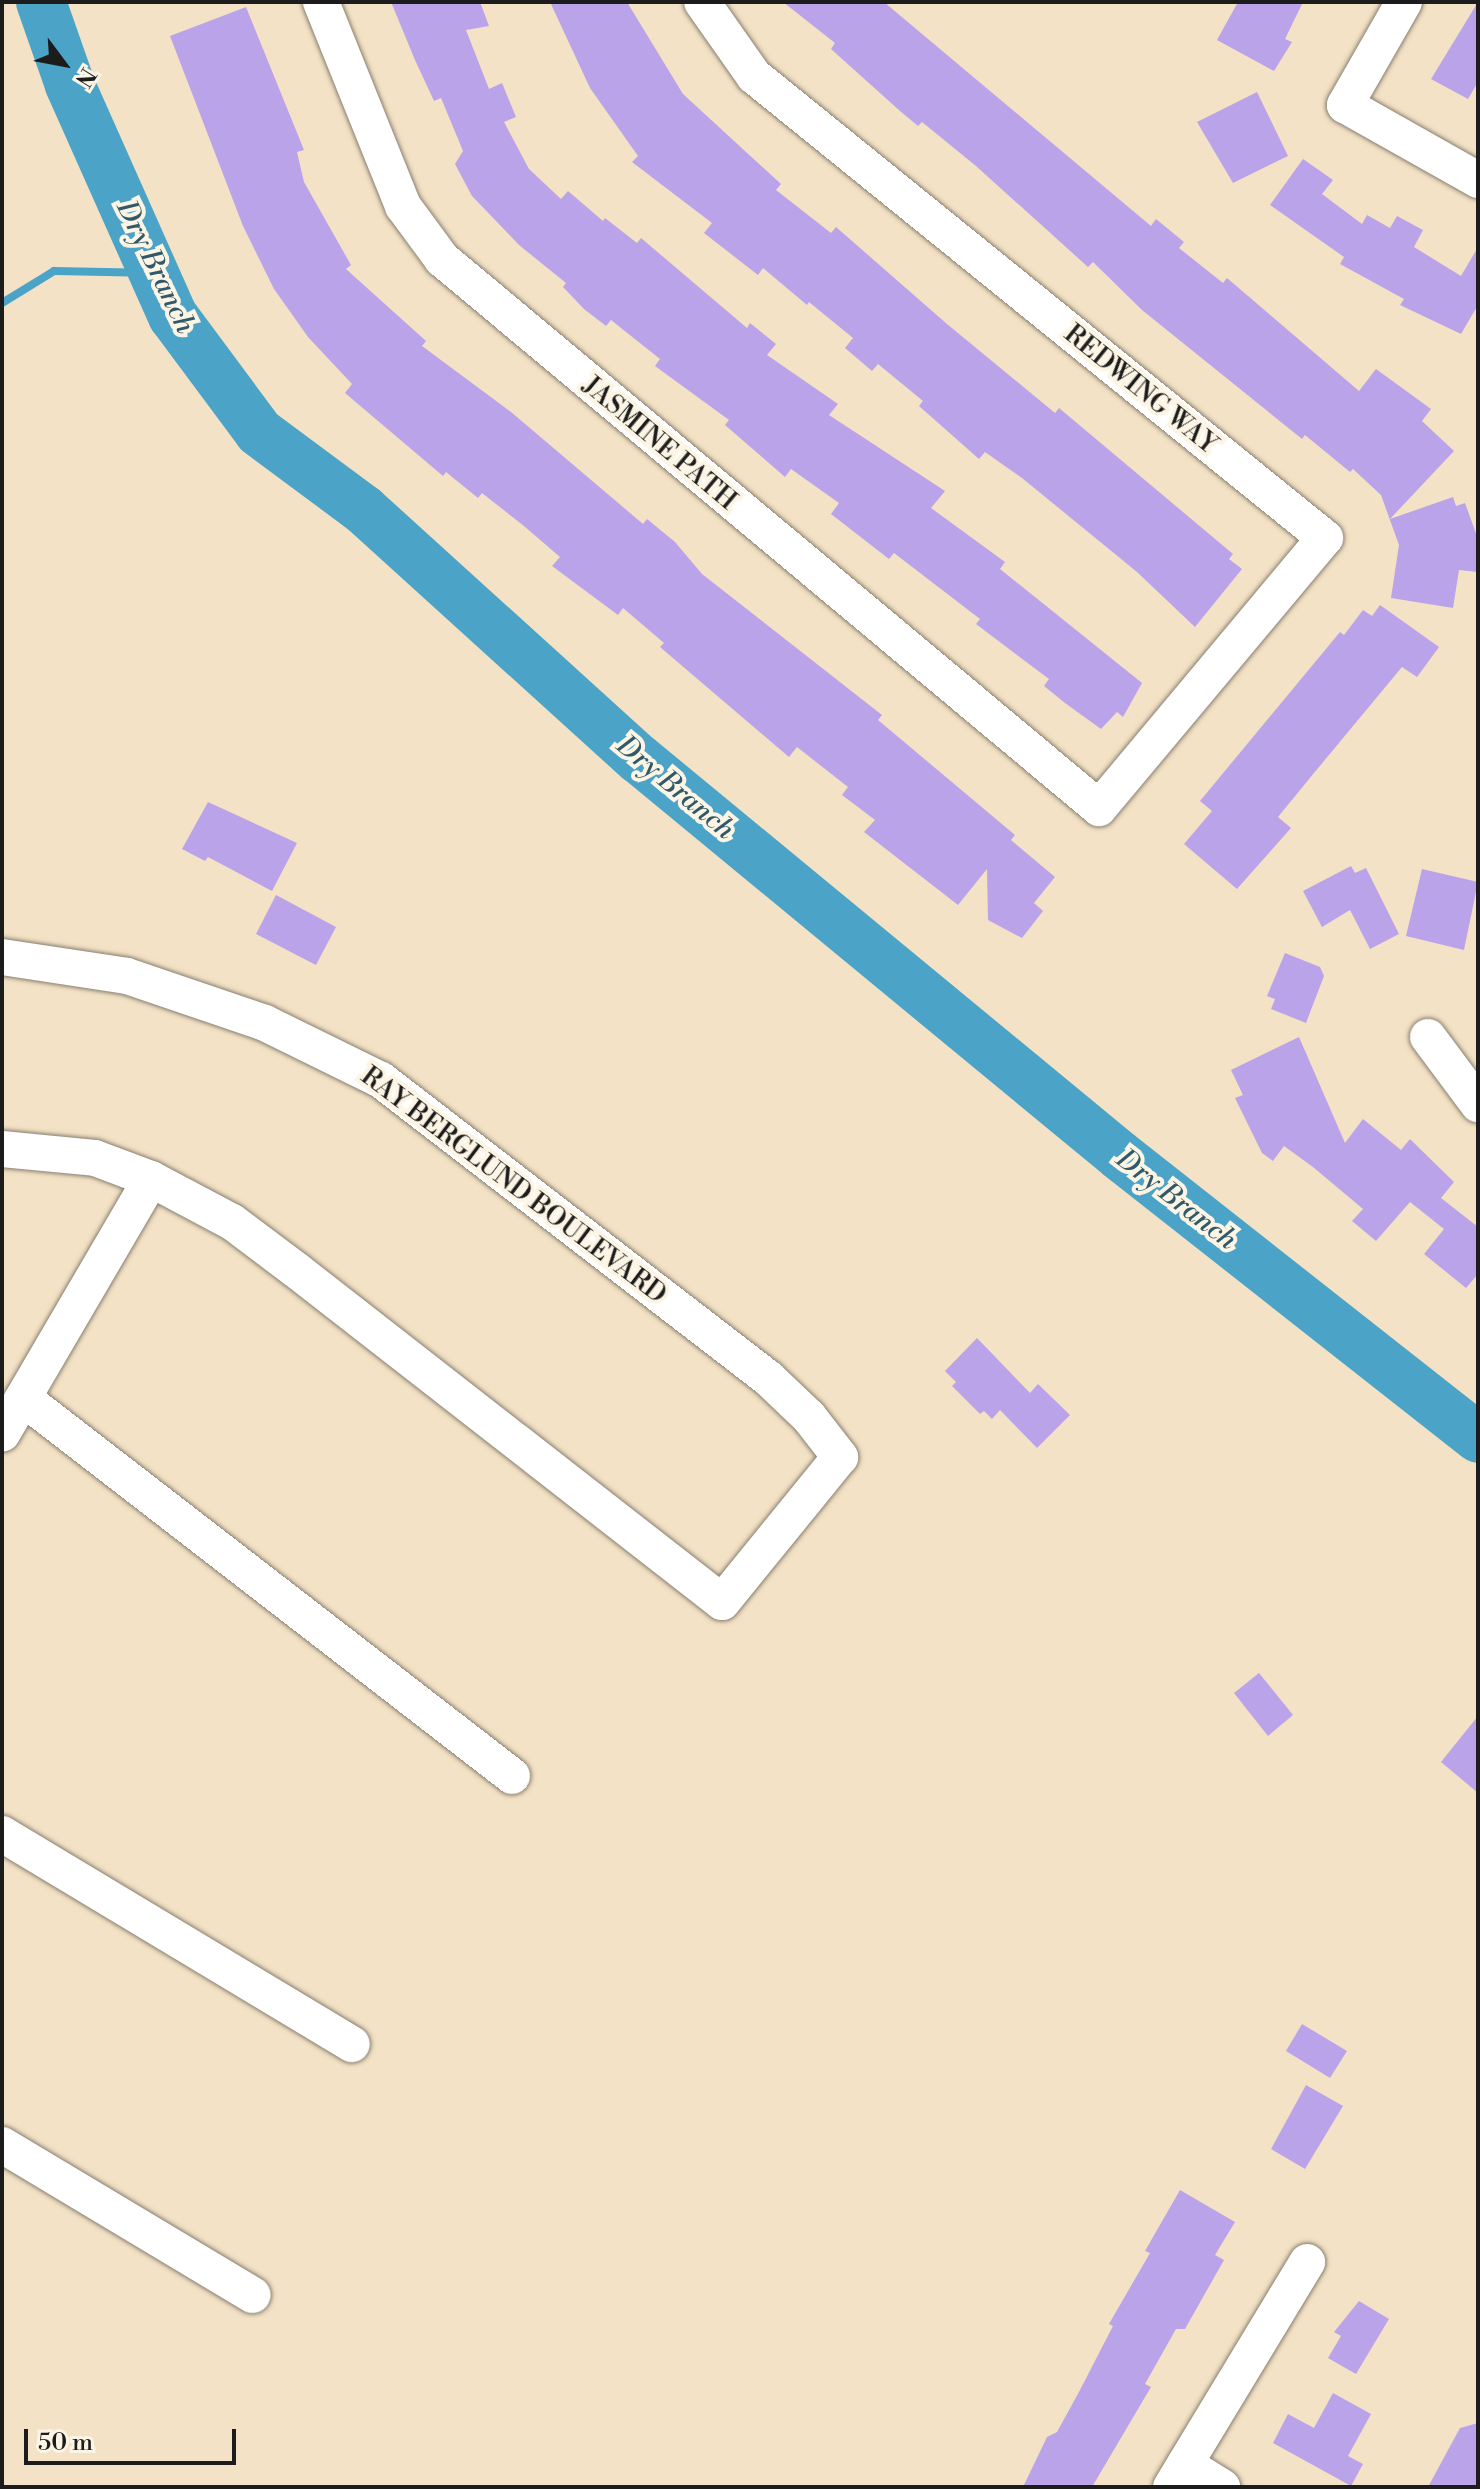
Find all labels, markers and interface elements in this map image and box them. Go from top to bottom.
north arrow [24,24,104,104]
text: N [69,62,101,92]
water label: Dry Branch [108,195,202,339]
street label: REDWING WAY [1057,319,1223,461]
street label: JASMINE PATH [576,371,742,517]
water label: Dry Branch [609,729,741,847]
street label: RAY BERGLUND BOULEVARD [354,1061,672,1311]
water label: Dry Branch [1109,1143,1243,1257]
scale bar [28,2413,240,2463]
text: 50 m [38,2428,93,2458]

